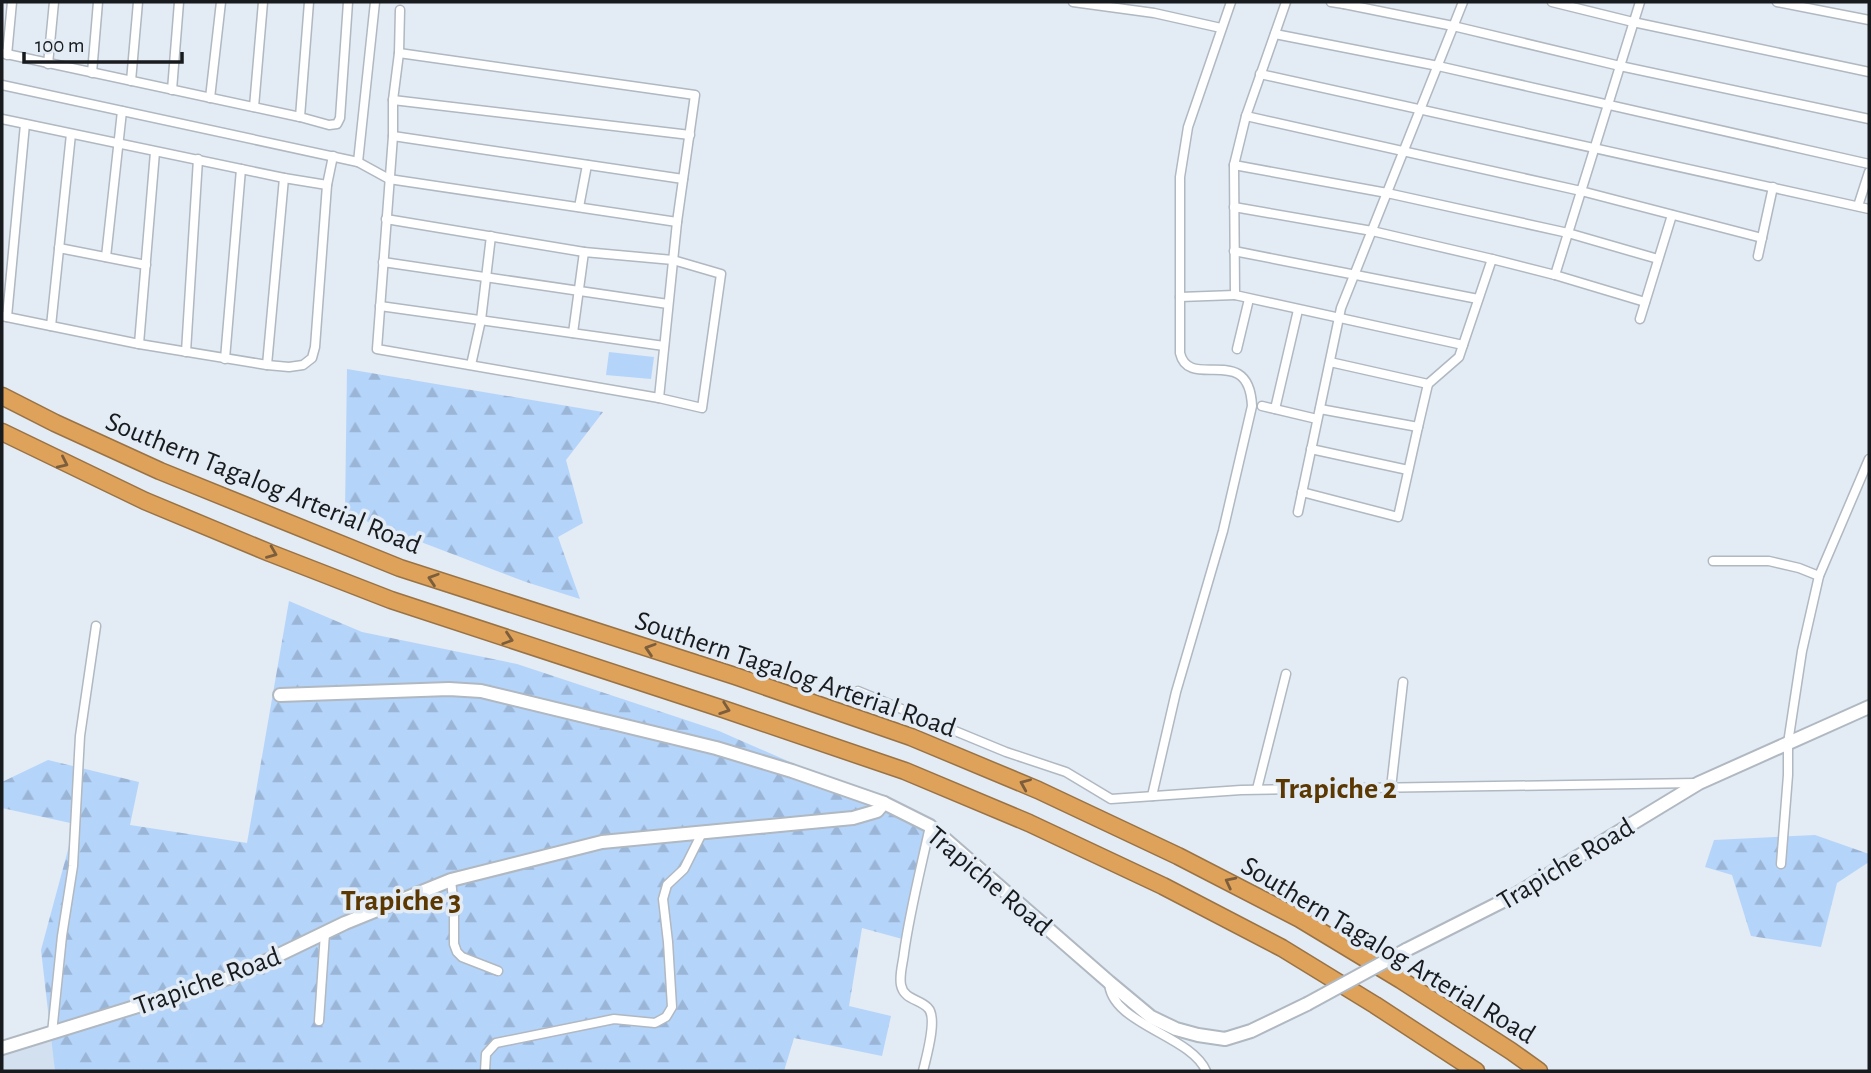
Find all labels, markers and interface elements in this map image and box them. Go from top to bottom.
scale bar [24,21,182,65]
text: 100 m [35,35,85,56]
street label: Southern Tagalog Arterial Road [102,408,425,560]
one-way arrow [56,454,68,468]
one-way arrow [265,545,277,559]
one-way arrow [427,573,440,587]
street label: Southern Tagalog Arterial Road [631,607,959,743]
one-way arrow [502,631,514,645]
one-way arrow [644,642,656,657]
one-way arrow [718,701,730,715]
district label: Trapiche 2 [1275,774,1397,804]
one-way arrow [1019,778,1032,792]
street label: Trapiche Road [1493,813,1639,916]
street label: Trapiche Road [921,822,1056,942]
street label: Southern Tagalog Arterial Road [1236,852,1540,1050]
one-way arrow [1225,877,1237,891]
district label: Trapiche 3 [341,886,461,916]
street label: Trapiche Road [131,943,284,1021]

